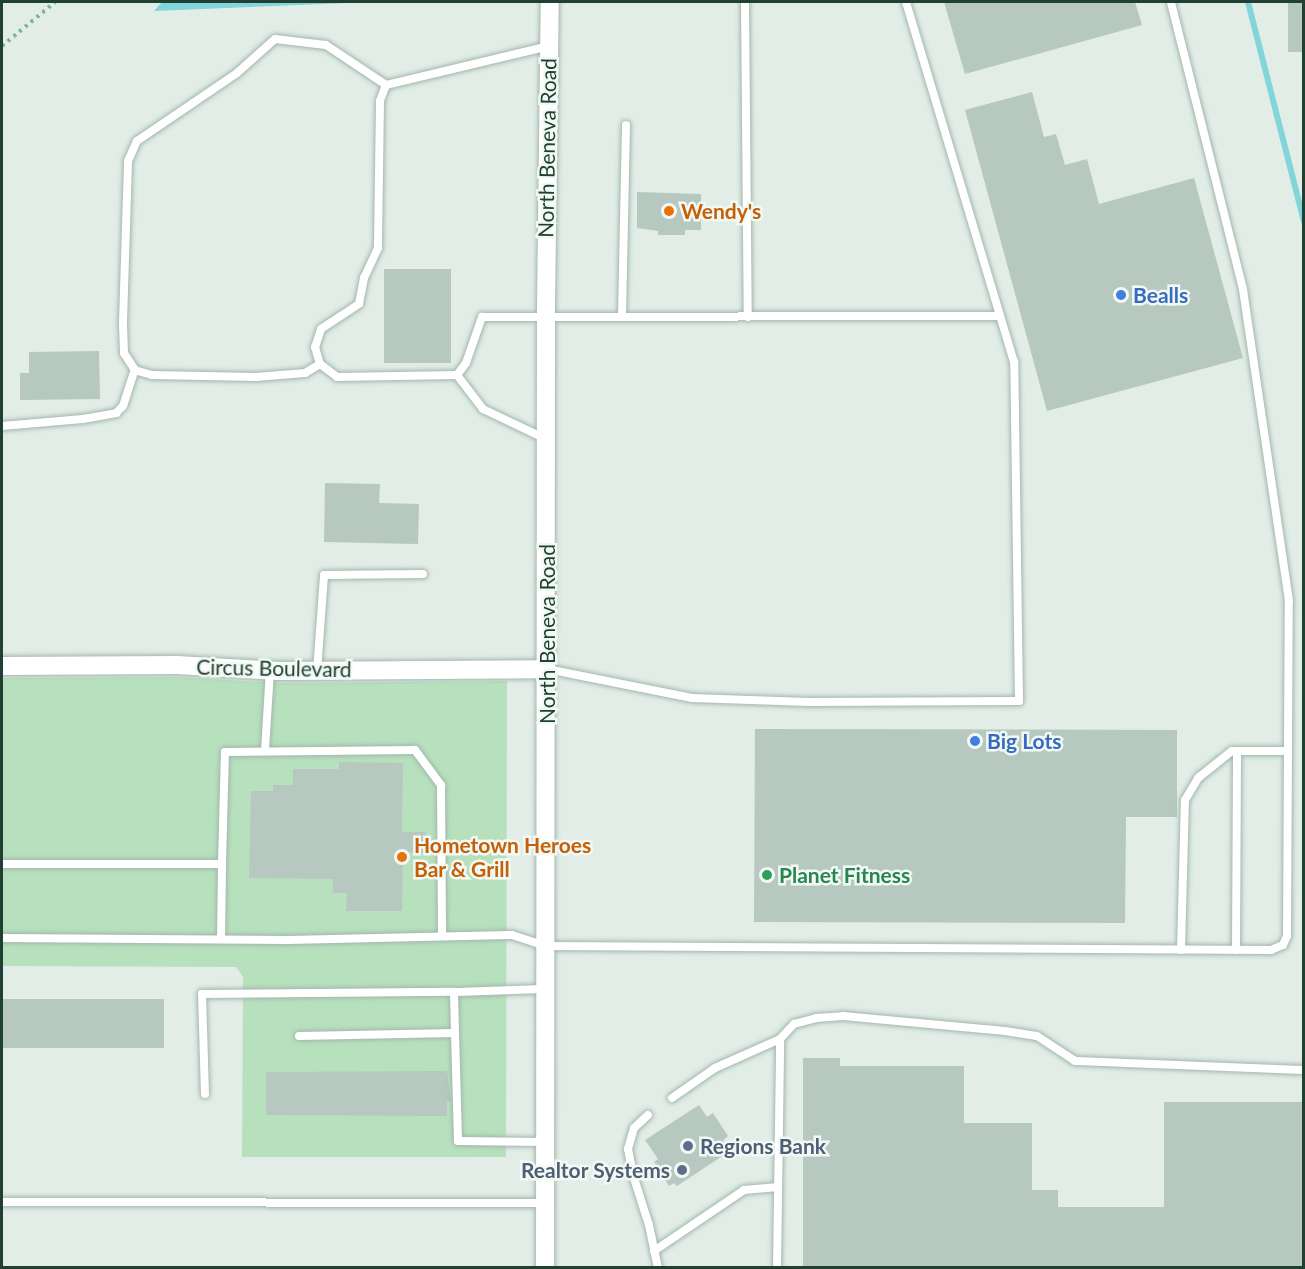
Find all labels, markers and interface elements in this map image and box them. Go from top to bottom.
street label: North Beneva Road [533,58,561,238]
place label: Wendy's [681,198,761,224]
marker: Wendy's [662,204,676,218]
place label: Bealls [1133,282,1188,308]
marker: Bealls [1114,288,1128,302]
street label: North Beneva Road [534,544,560,724]
street label: Circus Boulevard [196,654,352,682]
place label: Big Lots [987,728,1061,754]
marker: Big Lots [968,734,982,748]
place label: Hometown Heroes Bar & Grill [414,832,591,882]
marker: Hometown Heroes Bar & Grill [395,850,409,864]
place label: Planet Fitness [779,862,910,888]
marker: Planet Fitness [760,868,774,882]
place label: Regions Bank [700,1133,826,1159]
marker: Regions Bank [681,1139,695,1153]
place label: Realtor Systems [521,1157,670,1183]
marker: Realtor Systems [675,1163,689,1177]

